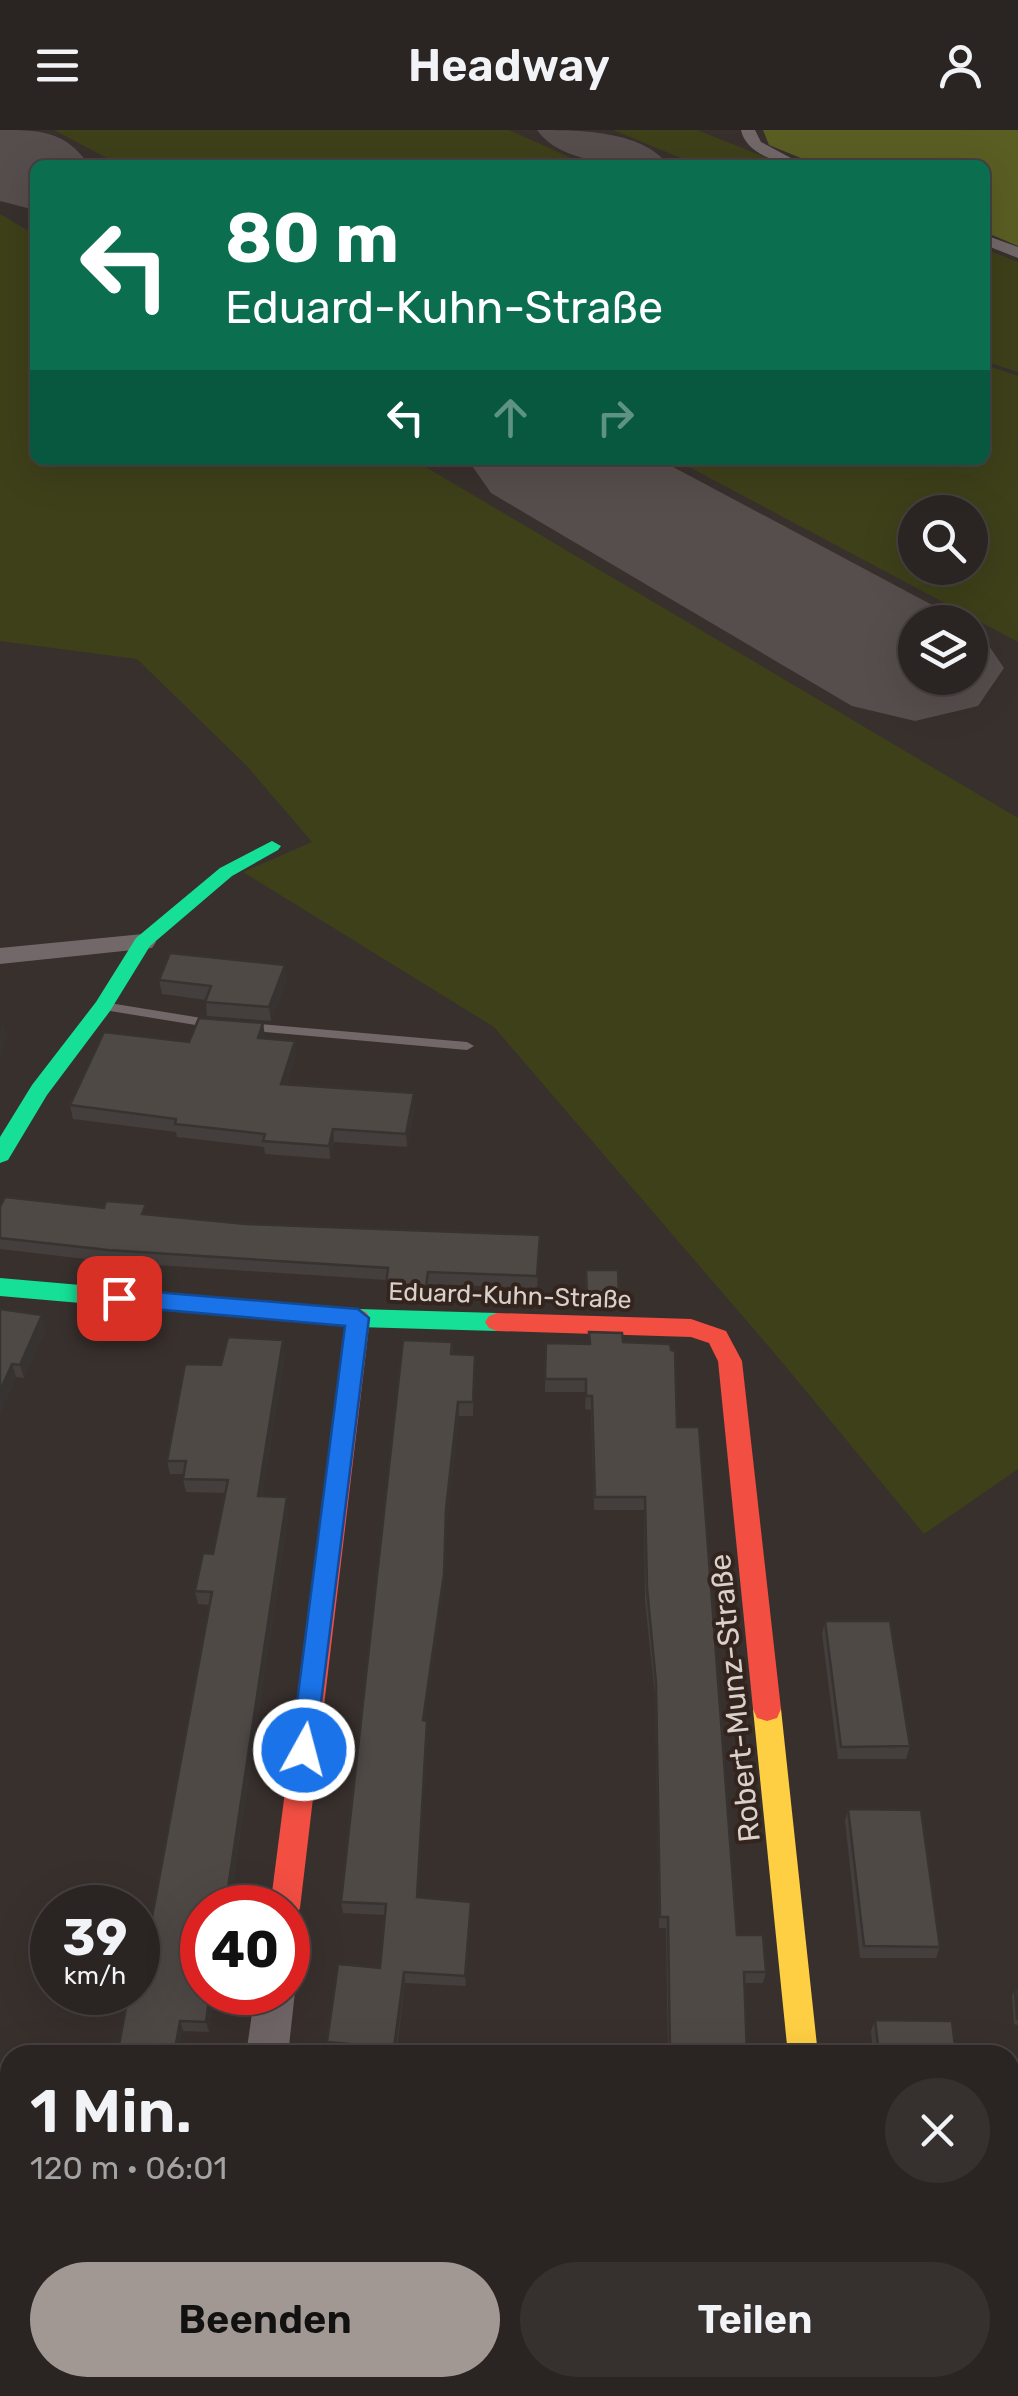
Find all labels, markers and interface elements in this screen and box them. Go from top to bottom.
icon: menu [30,38,85,93]
icon: person [933,38,988,93]
text: Headway [408,39,610,92]
text: 80 m [225,197,399,280]
icon: left [60,200,190,330]
text: Eduard-Kuhn-Straße [225,281,663,334]
icon: left [378,390,433,445]
icon: ahead [483,390,538,445]
icon: right [588,390,643,445]
map controls [898,495,988,695]
button: search [898,495,988,585]
button: layers [898,605,988,695]
pin [77,1256,162,1341]
icon: arrive [92,1271,147,1326]
street label: Eduard-Kuhn-Straße [388,1277,632,1314]
street label: Robert-Munz-Straße [702,1552,768,1844]
position arrow [252,1698,356,1802]
speed limit sign: 40 [180,1885,310,2015]
text: 39 [63,1908,128,1968]
text: km/h [64,1961,126,1990]
text: 1 Min. [30,2076,192,2147]
button: close [885,2078,990,2183]
text: 120 m · 06:01 [30,2149,227,2187]
button: Beenden [30,2262,500,2377]
button: Teilen [520,2262,990,2377]

